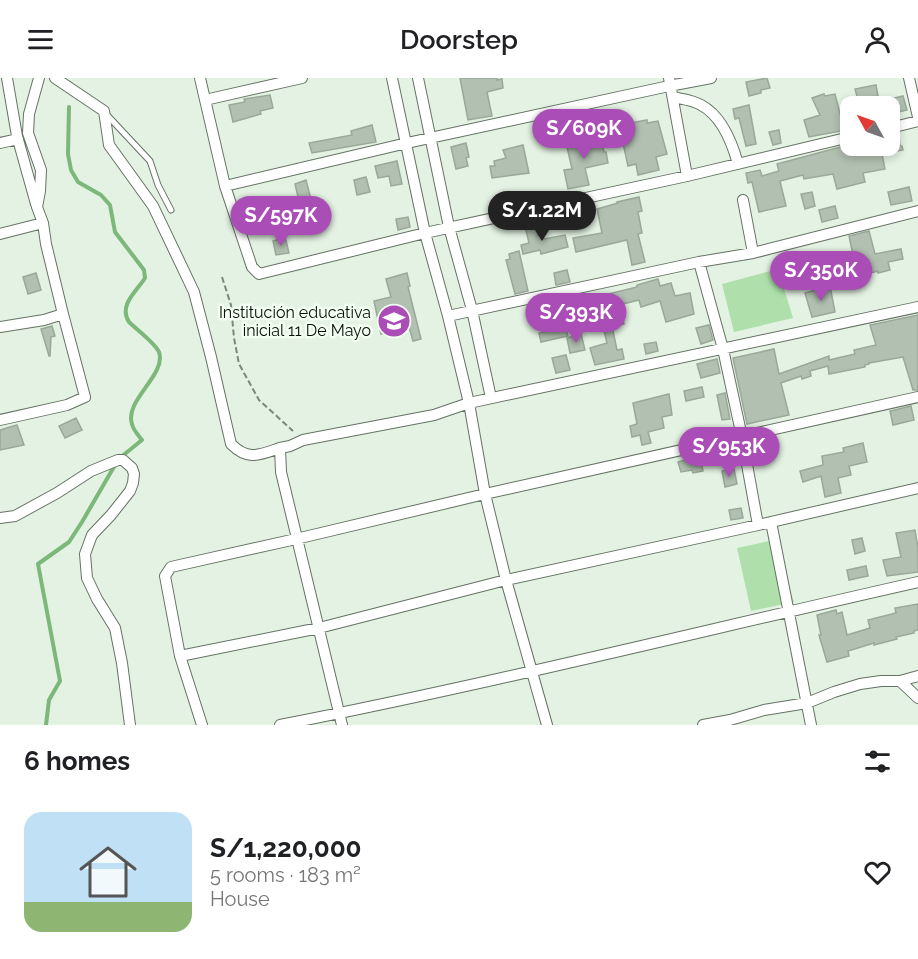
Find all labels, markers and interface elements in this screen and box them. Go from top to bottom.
icon: menu [24,23,57,56]
icon: person [861,23,894,56]
text: Doorstep [400,24,518,55]
north arrow [840,96,900,156]
map controls [840,96,900,156]
pin: S/609K [535,109,633,160]
text: S/609K [546,116,622,140]
pin: S/1.22M [487,191,597,242]
pin: S/597K [232,196,330,247]
text: S/1.22M [502,198,582,222]
text: S/597K [245,203,317,227]
pin: S/350K [772,251,870,302]
text: S/350K [784,258,858,282]
pin: S/393K [527,293,625,344]
text: S/393K [539,300,613,324]
place label: Institución educativa inicial 11 De Mayo [219,303,371,340]
school or university icon: Institución educativa inicial 11 De Mayo [376,303,412,339]
pin: S/953K [680,427,778,478]
text: S/953K [693,434,765,458]
icon: filters [861,745,894,778]
text: 6 homes [24,746,130,776]
text: S/1,220,000 [210,833,362,863]
icon: home [72,836,144,908]
icon: heart [861,856,894,889]
text: 5 rooms · 183 m² [210,863,361,887]
text: House [210,887,270,911]

